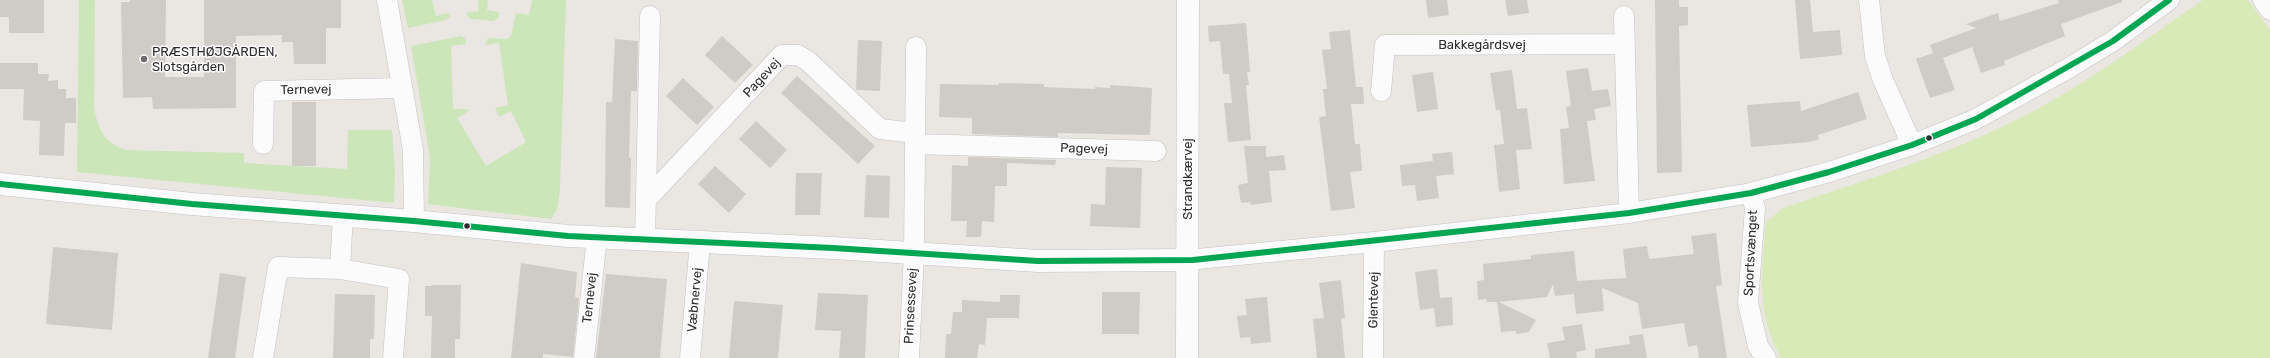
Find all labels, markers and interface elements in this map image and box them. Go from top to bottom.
street label: Bakkegårdsvej [1438,37,1526,53]
place label: PRÆSTHØJGÅRDEN, Slotsgården [152,44,278,75]
marker: PRÆSTHØJGÅRDEN, Slotsgården [139,54,149,64]
street label: Pagevej [740,55,784,101]
street label: Ternevej [280,82,332,98]
unlabelled marker [1924,133,1934,143]
street label: Strandkærvej [1180,138,1196,220]
street label: Pagevej [1060,140,1108,158]
street label: Sportsvænget [1741,210,1761,296]
unlabelled marker [462,221,472,231]
street label: Væbnervej [684,267,706,333]
street label: Prinsessevej [901,268,921,344]
street label: Glentevej [1366,271,1382,329]
street label: Ternevej [580,272,600,324]

